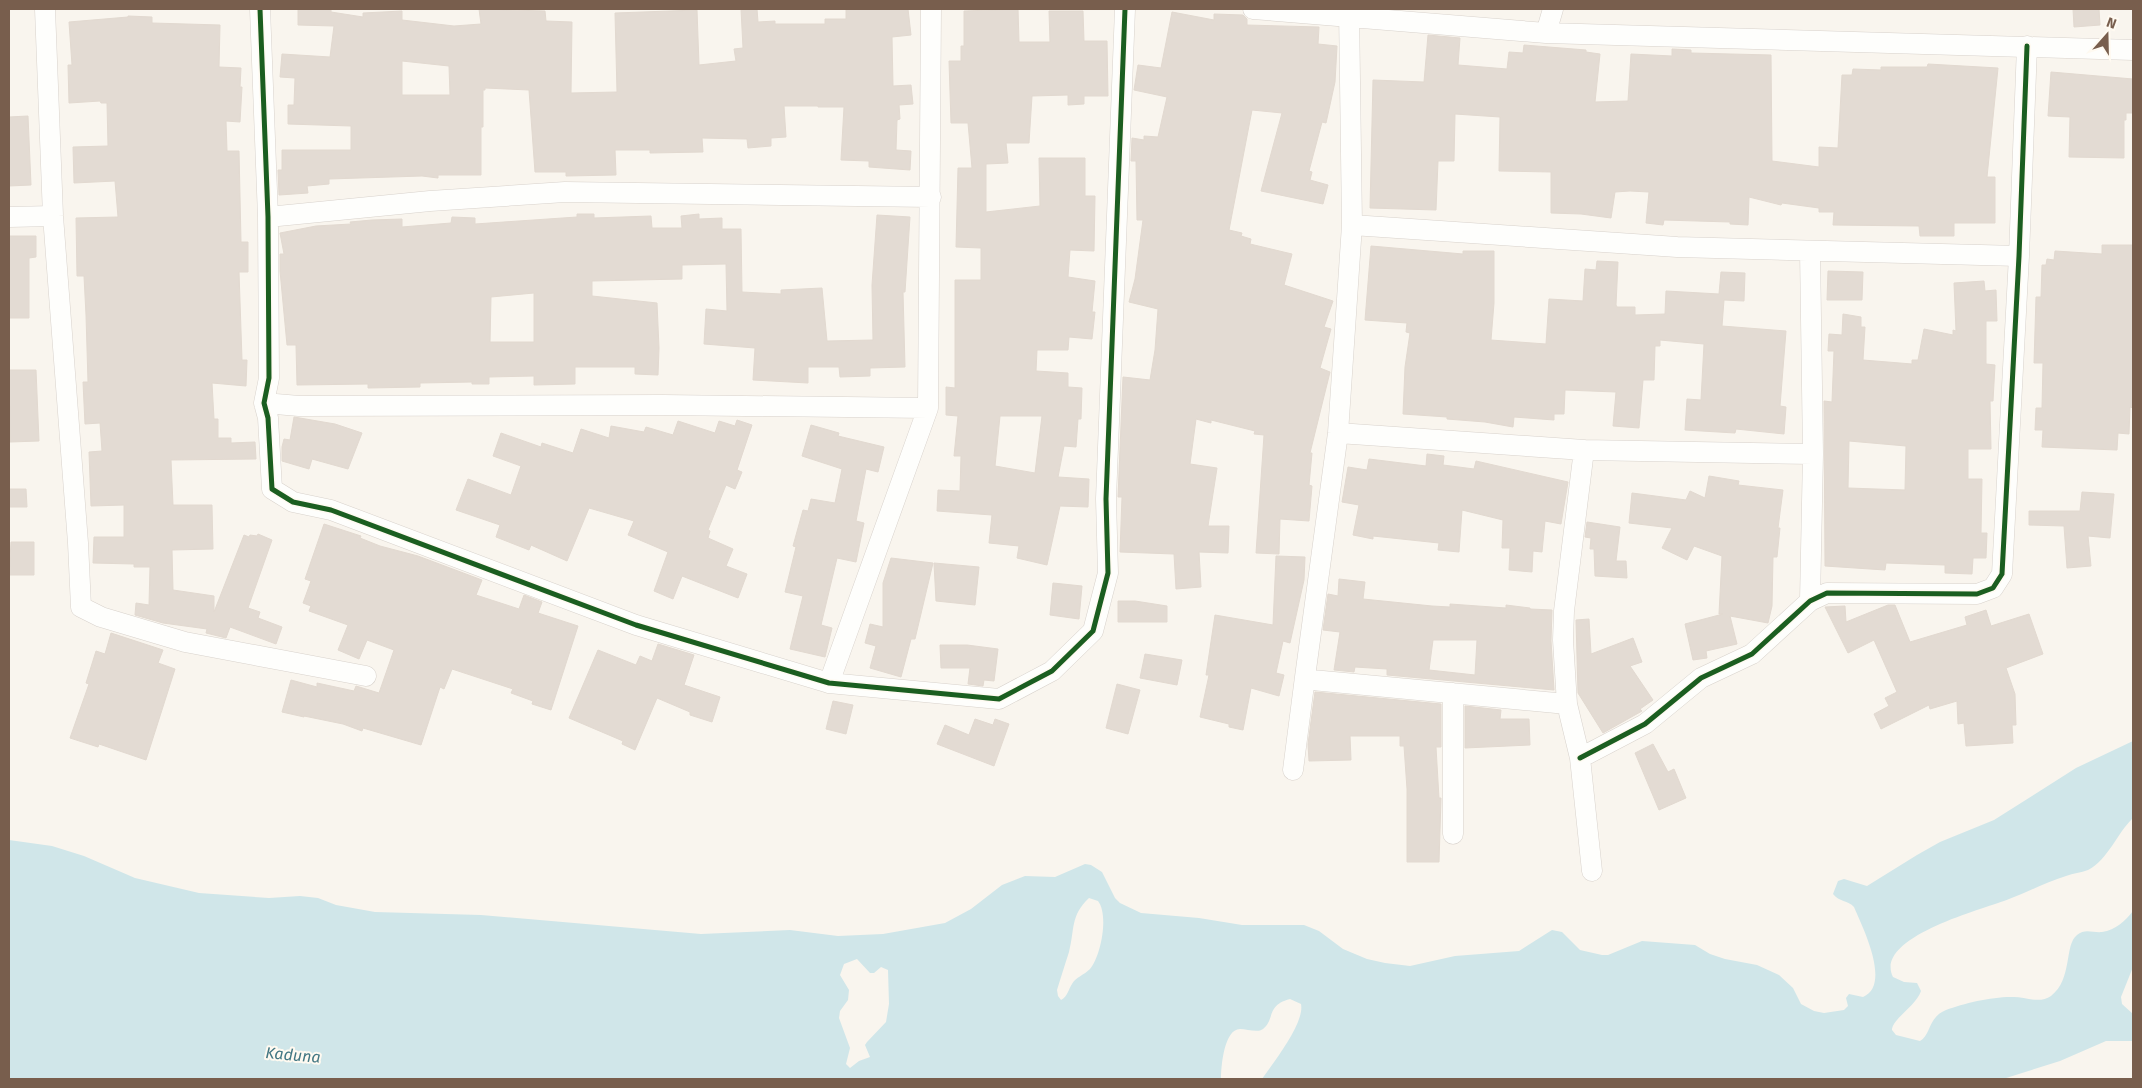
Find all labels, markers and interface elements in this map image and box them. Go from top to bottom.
north arrow [2082,10,2132,60]
text: N [2104,14,2119,33]
water label: Kaduna [265,1043,321,1067]

